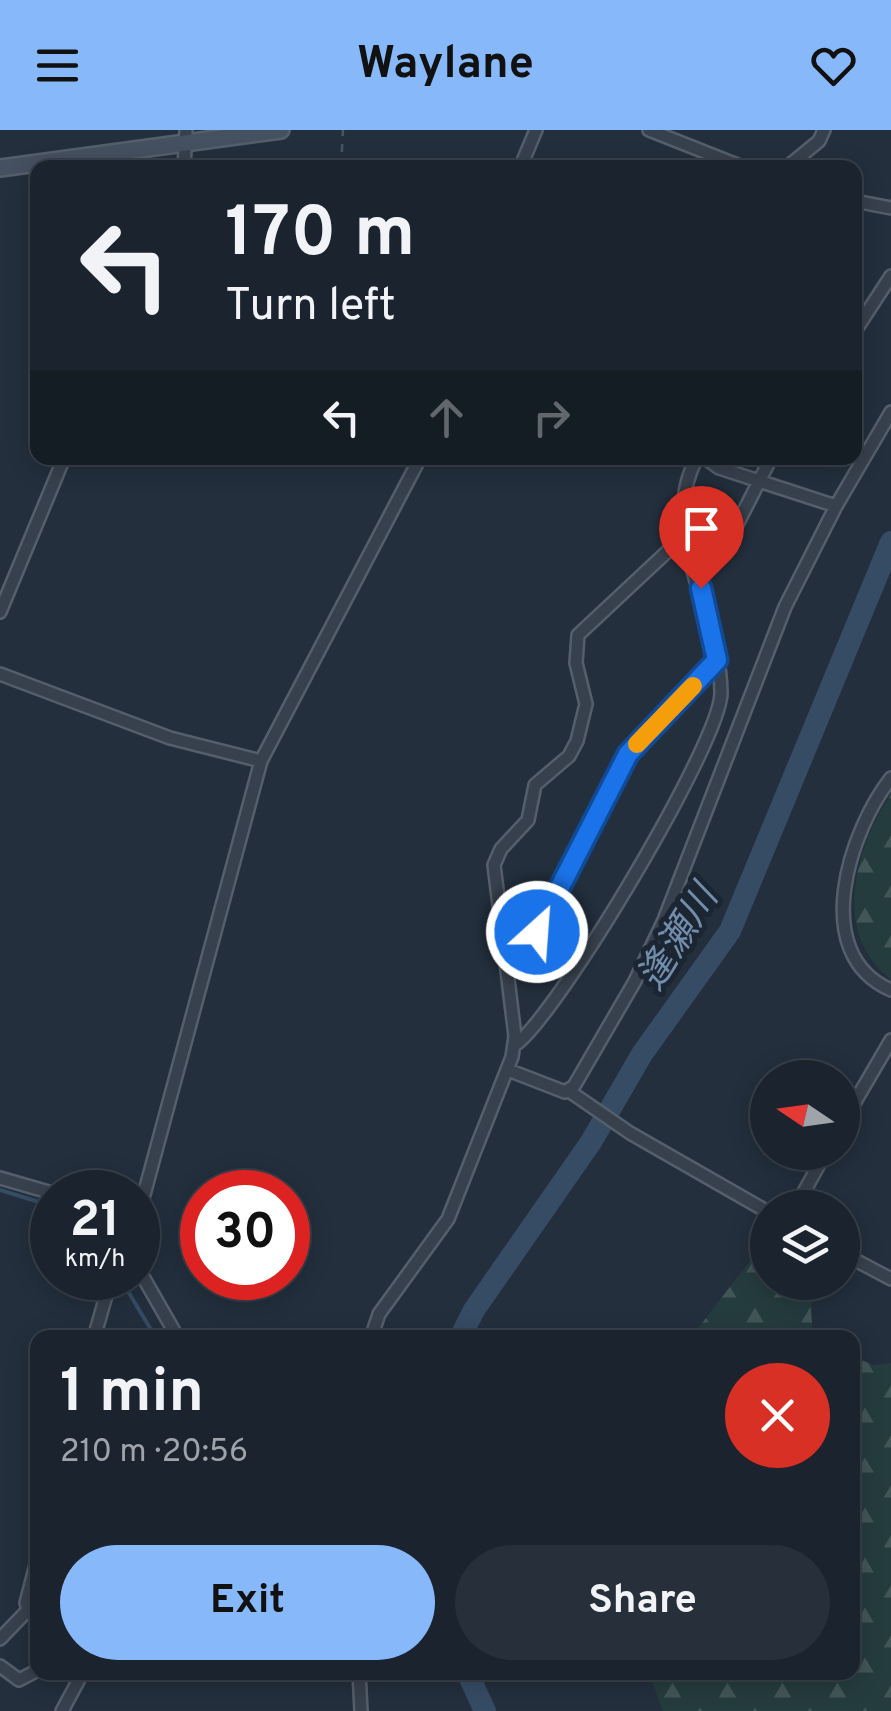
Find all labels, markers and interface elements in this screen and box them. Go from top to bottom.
text: Waylane [357,37,534,94]
icon: menu [30,38,85,93]
icon: heart [806,38,861,93]
text: 170 m [225,192,415,281]
icon: left [60,200,190,330]
text: Turn left [225,279,396,336]
icon: left [314,390,369,445]
icon: ahead [419,390,474,445]
icon: right [524,390,579,445]
pin [659,486,744,589]
icon: arrive [674,501,729,556]
water label: 逢瀬川 [629,874,733,1000]
position arrow [485,880,589,984]
north arrow [750,1060,860,1170]
map controls [750,1060,860,1300]
speed limit sign: 30 [180,1170,310,1300]
button: layers [750,1190,860,1300]
text: 21 [70,1191,120,1254]
text: km/h [65,1244,125,1276]
text: 1 min [60,1357,204,1433]
button: close [725,1363,830,1468]
text: 210 m · 20:56 [60,1433,248,1473]
button: Exit [60,1545,435,1660]
button: Share [455,1545,830,1660]

